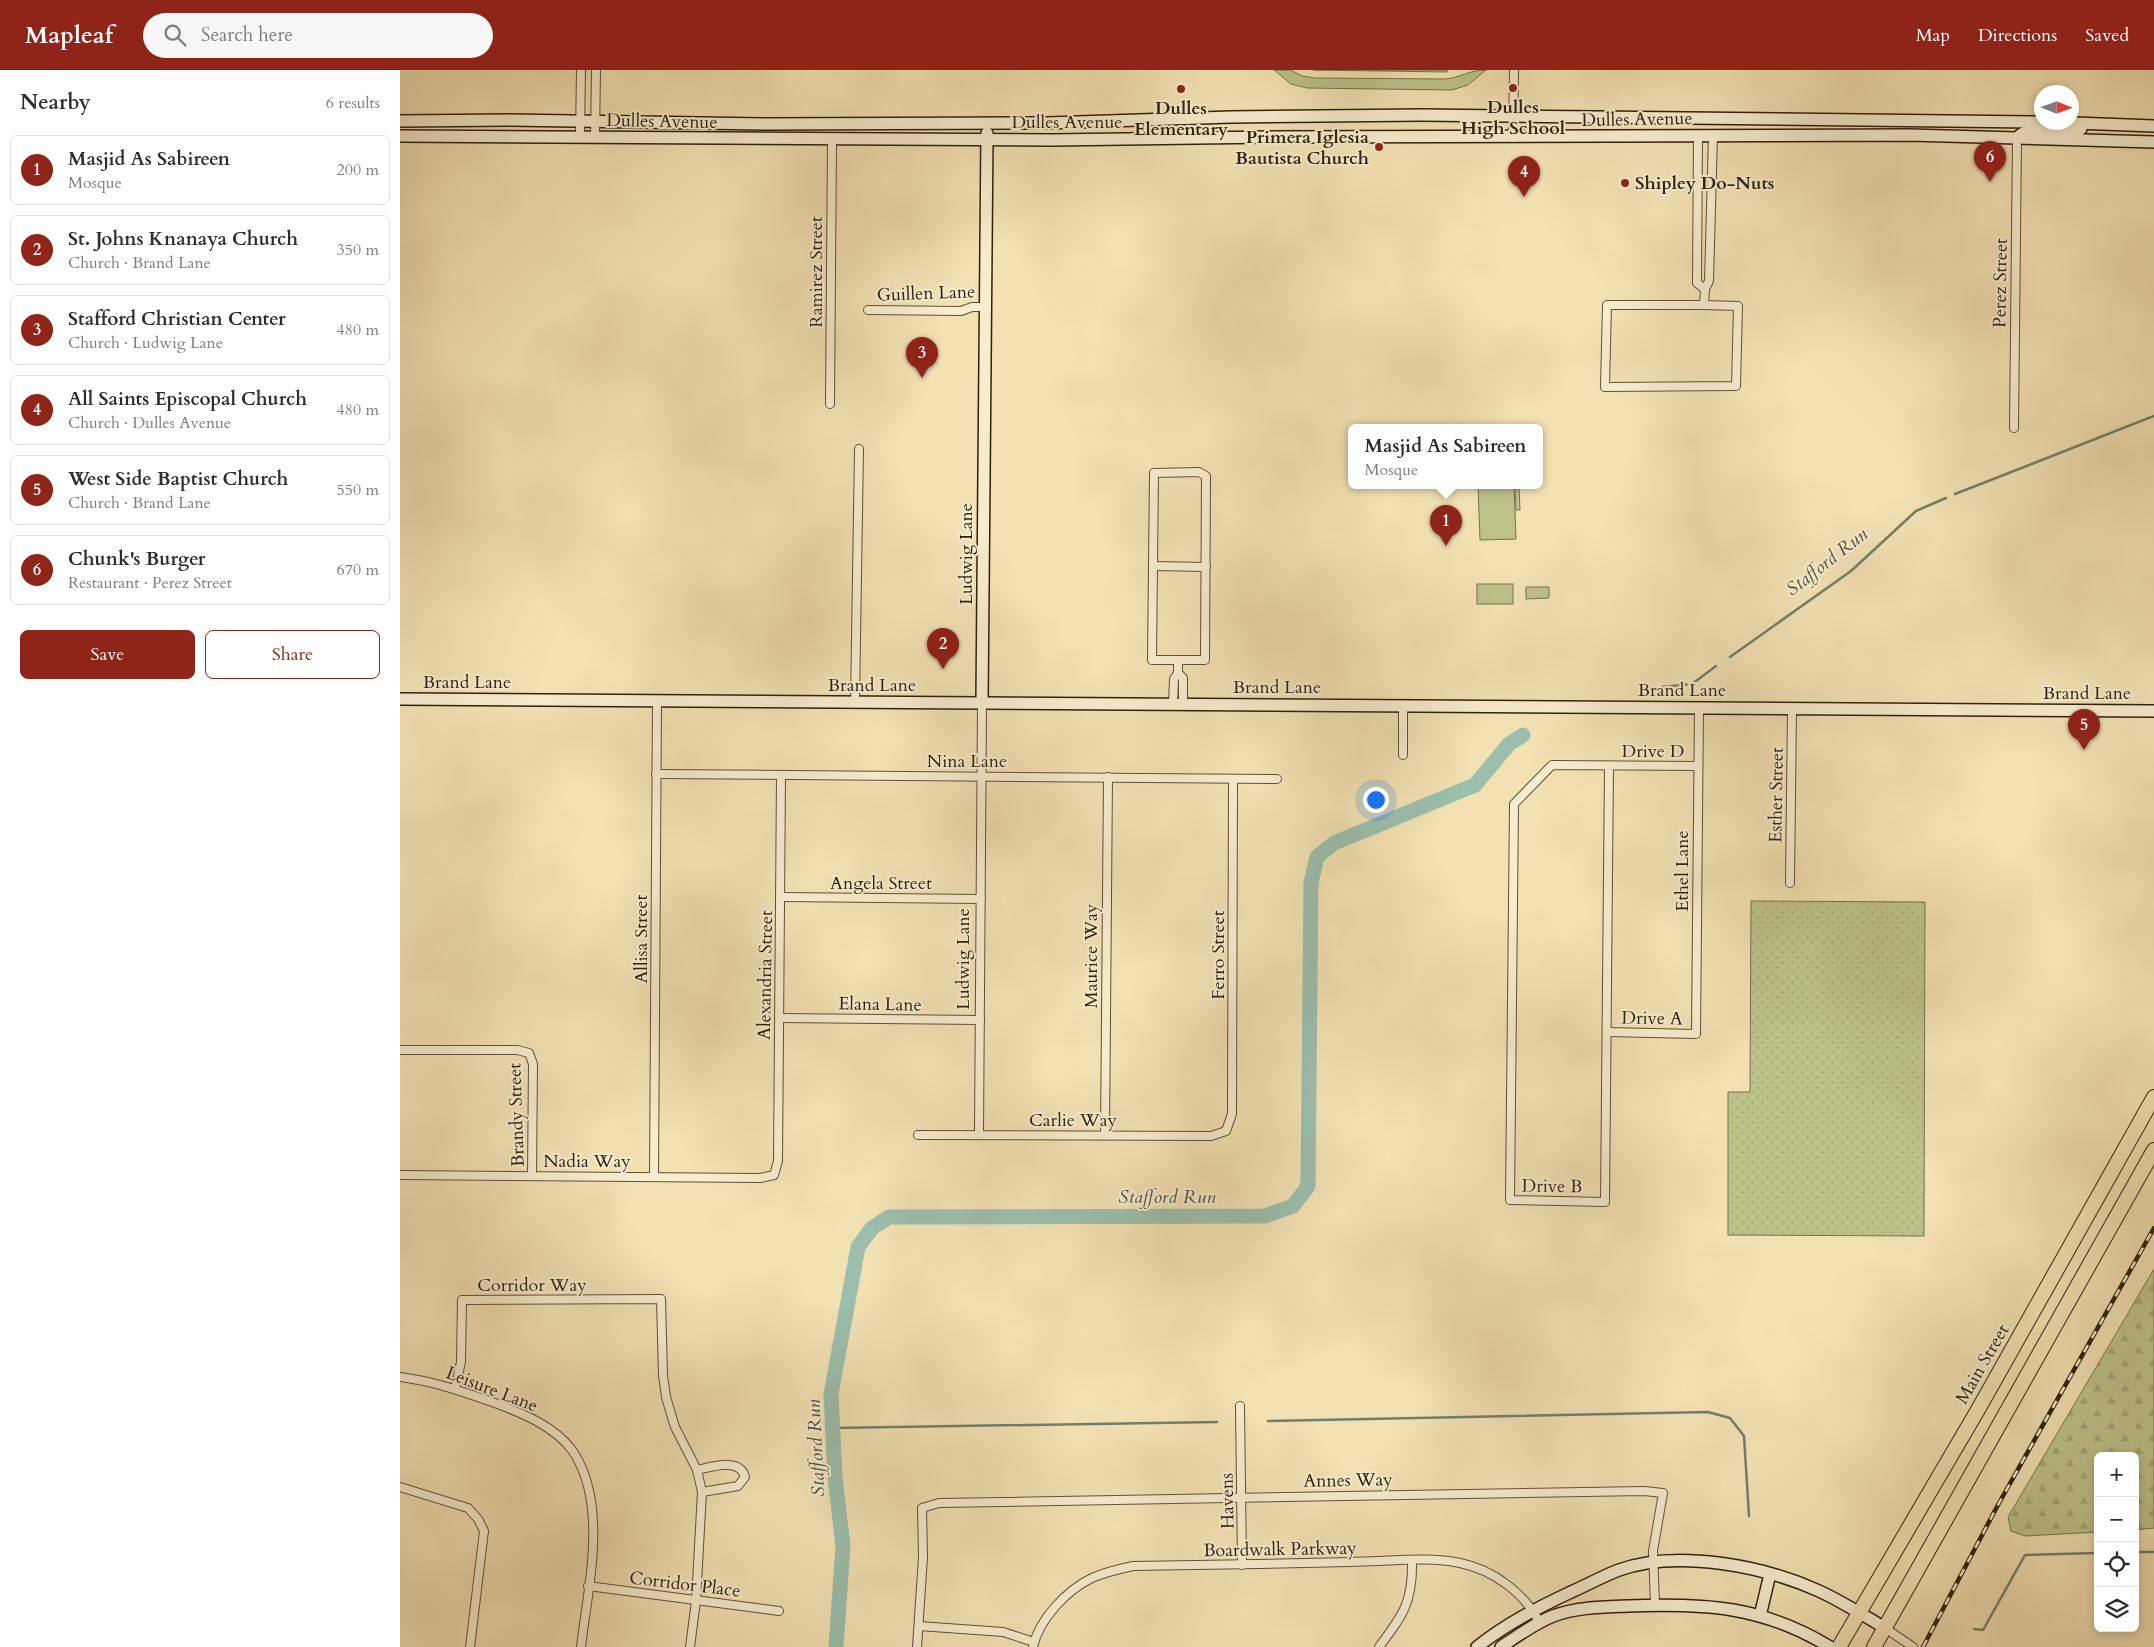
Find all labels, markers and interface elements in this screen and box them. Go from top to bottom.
search box [143,13,493,58]
text: Mapleaf [25,19,113,52]
icon: search [161,21,189,49]
text: Search here [201,22,293,48]
text: Map [1916,23,1950,48]
text: Directions [1978,23,2057,48]
text: Saved [2085,23,2129,48]
marker: Dulles High School [1507,82,1519,94]
marker: Dulles Elementary [1175,83,1187,95]
north arrow [2034,85,2079,130]
text: Nearby [20,88,91,117]
text: 6 results [326,92,380,114]
place label: Dulles High School [1461,95,1565,141]
place label: Dulles Elementary [1134,96,1229,142]
street label: Dulles Avenue [1581,106,1693,133]
street label: Dulles Avenue [606,108,718,135]
street label: Dulles Avenue [1011,110,1123,135]
place label: Primera Iglesia Bautista Church [1235,125,1369,171]
marker: Primera Iglesia Bautista Church [1373,141,1385,153]
pin: 6 [1974,141,2006,182]
text: Masjid As Sabireen [68,146,230,172]
pin: 4 [1508,156,1540,197]
text: 1 [33,159,41,181]
text: 200 m [337,159,379,181]
place label: Shipley Do-Nuts [1635,171,1774,196]
text: Mosque [68,172,122,194]
marker: Shipley Do-Nuts [1619,177,1631,189]
street label: Ramirez Street [804,216,829,328]
text: St. Johns Knanaya Church [68,226,298,252]
street label: Perez Street [1987,238,2014,328]
text: 2 [33,239,41,261]
text: 350 m [337,239,379,261]
text: Church · Brand Lane [68,252,211,274]
street label: Guillen Lane [876,279,976,308]
text: Stafford Christian Center [68,306,286,332]
text: 3 [33,319,41,341]
text: 480 m [337,319,379,341]
text: Church · Ludwig Lane [68,332,223,354]
pin: 3 [906,337,938,378]
text: All Saints Episcopal Church [68,386,307,412]
text: 4 [33,399,41,421]
text: 480 m [337,399,379,421]
text: Church · Dulles Avenue [68,412,231,434]
popup [1348,424,1543,489]
text: Masjid As Sabireen [1365,433,1526,459]
text: Mosque [1365,459,1418,481]
text: West Side Baptist Church [68,466,288,492]
text: 5 [33,479,41,501]
text: 550 m [337,479,379,501]
text: Church · Brand Lane [68,492,211,514]
street label: Ludwig Lane [954,503,979,605]
pin: 1 [1430,505,1462,546]
water label: Stafford Run [1780,521,1874,602]
text: Chunk's Burger [68,546,205,572]
text: 6 [33,559,41,581]
text: 670 m [337,559,379,581]
text: Restaurant · Perez Street [68,572,232,594]
pin: 2 [927,628,959,669]
button: Save [20,630,195,679]
button: Share [205,630,380,679]
street label: Brand Lane [423,670,511,695]
street label: Brand Lane [828,673,916,698]
street label: Brand Lane [1233,675,1321,700]
street label: Brand Lane [1638,678,1726,703]
street label: Brand Lane [2043,681,2131,706]
pin: 5 [2068,709,2100,750]
street label: Drive D [1622,739,1685,764]
street label: Esther Street [1763,747,1790,843]
street label: Nina Lane [927,749,1007,774]
your location [1363,787,1389,813]
street label: Ethel Lane [1670,830,1695,912]
street label: Angela Street [830,871,932,896]
street label: Allisa Street [629,894,654,983]
street label: Maurice Way [1079,903,1104,1008]
street label: Ludwig Lane [951,908,976,1010]
street label: Alexandria Street [752,910,779,1040]
street label: Ferro Street [1206,910,1231,1000]
street label: Elana Lane [838,991,922,1018]
street label: Drive A [1621,1005,1683,1032]
street label: Brandy Street [502,1062,531,1167]
street label: Carlie Way [1029,1108,1117,1133]
street label: Nadia Way [543,1149,631,1174]
street label: Drive B [1521,1173,1583,1200]
water label: Stafford Run [1118,1184,1216,1210]
street label: Corridor Way [477,1273,587,1298]
street label: Main Street [1950,1320,2015,1409]
street label: Leisure Lane [442,1360,541,1418]
water label: Stafford Run [800,1398,832,1497]
map controls [2094,1452,2139,1632]
button: + [2094,1452,2139,1497]
street label: Annes Way [1303,1467,1393,1494]
street label: Havens [1215,1473,1240,1529]
button: − [2094,1497,2139,1542]
street label: Boardwalk Parkway [1203,1536,1357,1563]
button: locate [2094,1542,2139,1587]
street label: Corridor Place [628,1565,742,1604]
button: layers [2094,1587,2139,1632]

